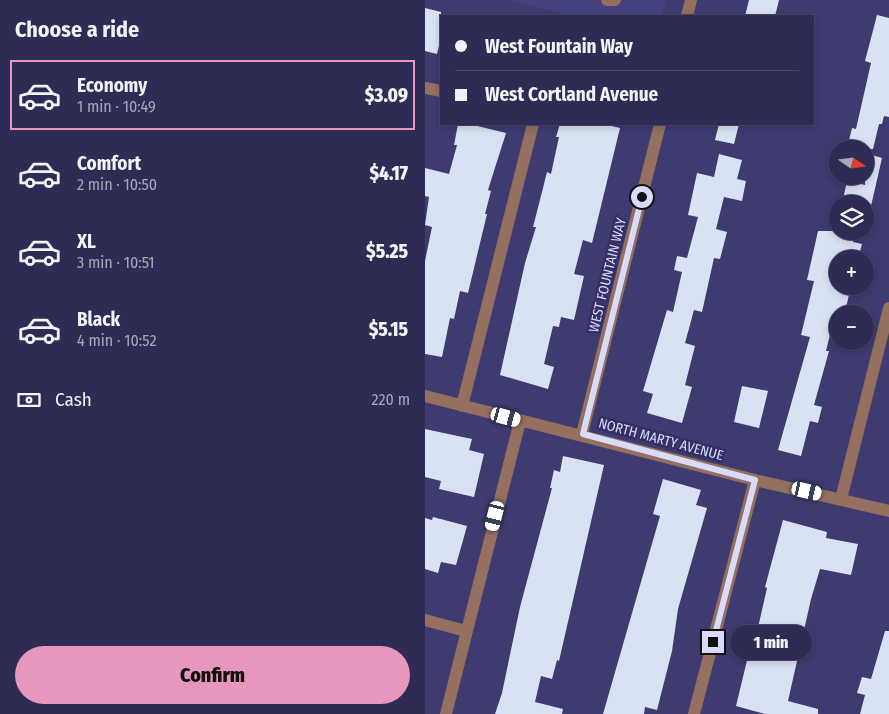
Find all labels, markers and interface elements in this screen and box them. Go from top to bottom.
text: Choose a ride [15,16,139,43]
text: West Fountain Way [485,35,633,58]
icon: car [17,73,62,118]
text: Economy [77,74,147,97]
text: West Cortland Avenue [485,83,658,106]
text: $3.09 [365,84,408,107]
text: 1 min · 10:49 [77,97,156,116]
north arrow [829,140,874,185]
map controls [829,140,874,350]
icon: car [17,151,62,196]
text: Comfort [77,152,141,175]
text: $4.17 [370,162,408,185]
text: 2 min · 10:50 [77,175,157,194]
route start [631,186,653,208]
button: layers [829,195,874,240]
street label: WEST FOUNTAIN WAY [585,216,630,334]
icon: car [17,229,62,274]
text: XL [77,230,96,253]
text: $5.25 [366,240,408,263]
button: + [829,250,874,295]
text: 3 min · 10:51 [77,253,155,272]
button: − [829,305,874,350]
icon: car [17,307,62,352]
text: Black [77,308,120,331]
text: $5.15 [369,318,408,341]
text: 4 min · 10:52 [77,331,156,350]
icon: cash [15,386,43,414]
text: Cash [55,388,92,411]
text: 220 m [371,390,410,409]
car [489,406,522,428]
street label: NORTH MARTY AVENUE [597,415,726,464]
car [790,480,823,502]
car [484,500,505,532]
callout: 1 min [731,624,813,660]
route end [702,631,724,653]
text: 1 min [754,633,788,652]
button: Confirm [15,646,410,704]

